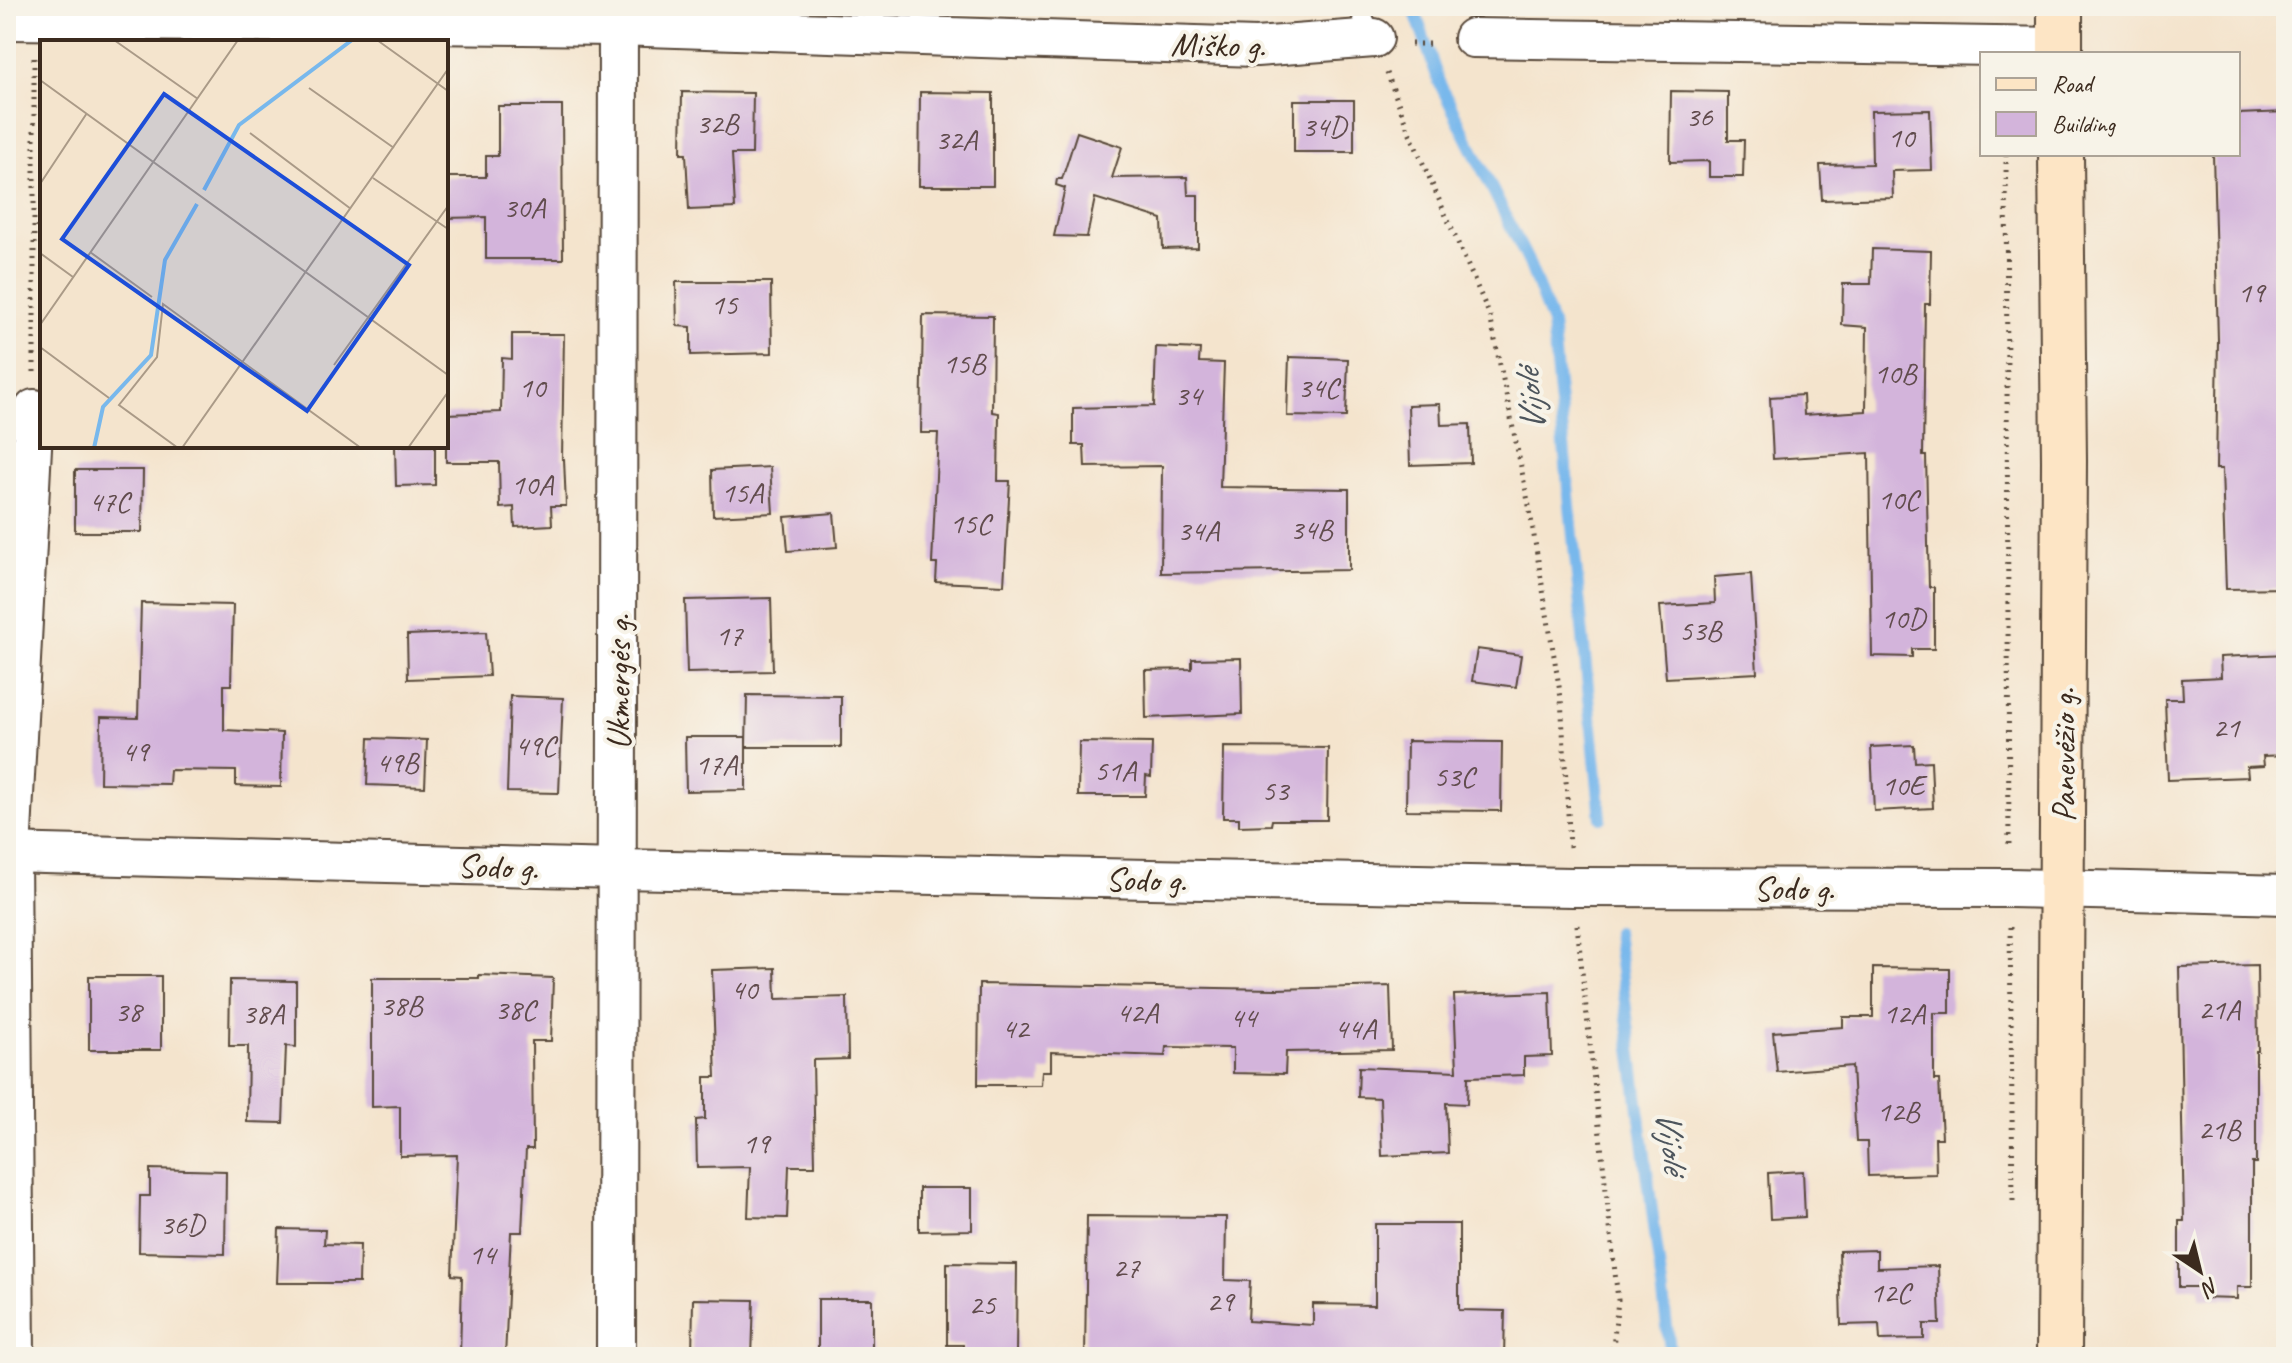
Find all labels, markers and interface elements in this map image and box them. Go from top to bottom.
street label: Miško g. [1170,22,1266,67]
inset map [40,40,448,448]
legend [1980,52,2240,156]
text: Road [2052,69,2096,99]
house number: 36 [1686,97,1714,135]
house number: 32B [696,104,741,142]
house number: 34D [1302,107,1349,145]
text: Building [2052,109,2117,139]
house number: 10 [1888,118,1917,156]
house number: 32A [935,120,979,158]
house number: 30A [503,188,547,226]
house number: 19 [2238,273,2267,311]
house number: 15 [711,285,739,323]
house number: 15B [943,344,988,382]
house number: 10B [1874,354,1919,392]
water label: Vijolė [1503,360,1556,434]
house number: 10 [519,368,548,406]
house number: 34C [1297,368,1341,406]
house number: 34 [1175,376,1204,414]
house number: 10A [511,465,555,503]
house number: 15A [721,473,765,511]
house number: 10C [1877,480,1921,518]
house number: 47C [88,482,132,520]
house number: 15C [949,504,993,542]
house number: 34B [1290,510,1335,548]
house number: 34A [1177,511,1221,549]
house number: 10D [1881,599,1928,637]
house number: 53B [1679,611,1724,649]
street label: Ukmergės g. [597,614,640,750]
house number: 17 [716,616,744,654]
street label: Panevėžio g. [2042,688,2085,822]
house number: 21 [2213,708,2241,746]
house number: 49C [514,726,558,764]
house number: 49 [122,732,151,770]
house number: 49B [376,743,421,781]
house number: 17A [695,745,739,783]
house number: 51A [1094,751,1138,789]
house number: 53C [1433,757,1477,795]
house number: 10E [1882,766,1929,804]
house number: 53 [1262,771,1291,809]
street label: Sodo g. [457,844,539,889]
street label: Sodo g. [1105,857,1187,902]
street label: Sodo g. [1754,867,1835,910]
house number: 40 [731,970,760,1008]
house number: 38B [380,986,425,1024]
house number: 38C [494,990,538,1028]
house number: 21A [2198,990,2242,1028]
house number: 38 [115,992,144,1030]
house number: 42A [1116,993,1160,1031]
house number: 38A [242,994,286,1032]
house number: 12A [1883,994,1927,1032]
house number: 44 [1230,998,1259,1036]
house number: 42 [1002,1009,1031,1047]
house number: 44A [1334,1009,1378,1047]
house number: 12B [1877,1092,1922,1130]
water label: Vijolė [1645,1107,1700,1182]
house number: 21B [2198,1110,2243,1148]
house number: 19 [743,1124,772,1162]
house number: 36D [160,1205,207,1243]
north arrow [2160,1231,2240,1311]
house number: 14 [469,1235,498,1273]
house number: 27 [1113,1248,1141,1286]
text: N [2195,1271,2225,1304]
house number: 12C [1869,1273,1913,1311]
house number: 29 [1207,1282,1236,1320]
house number: 25 [969,1285,997,1323]

